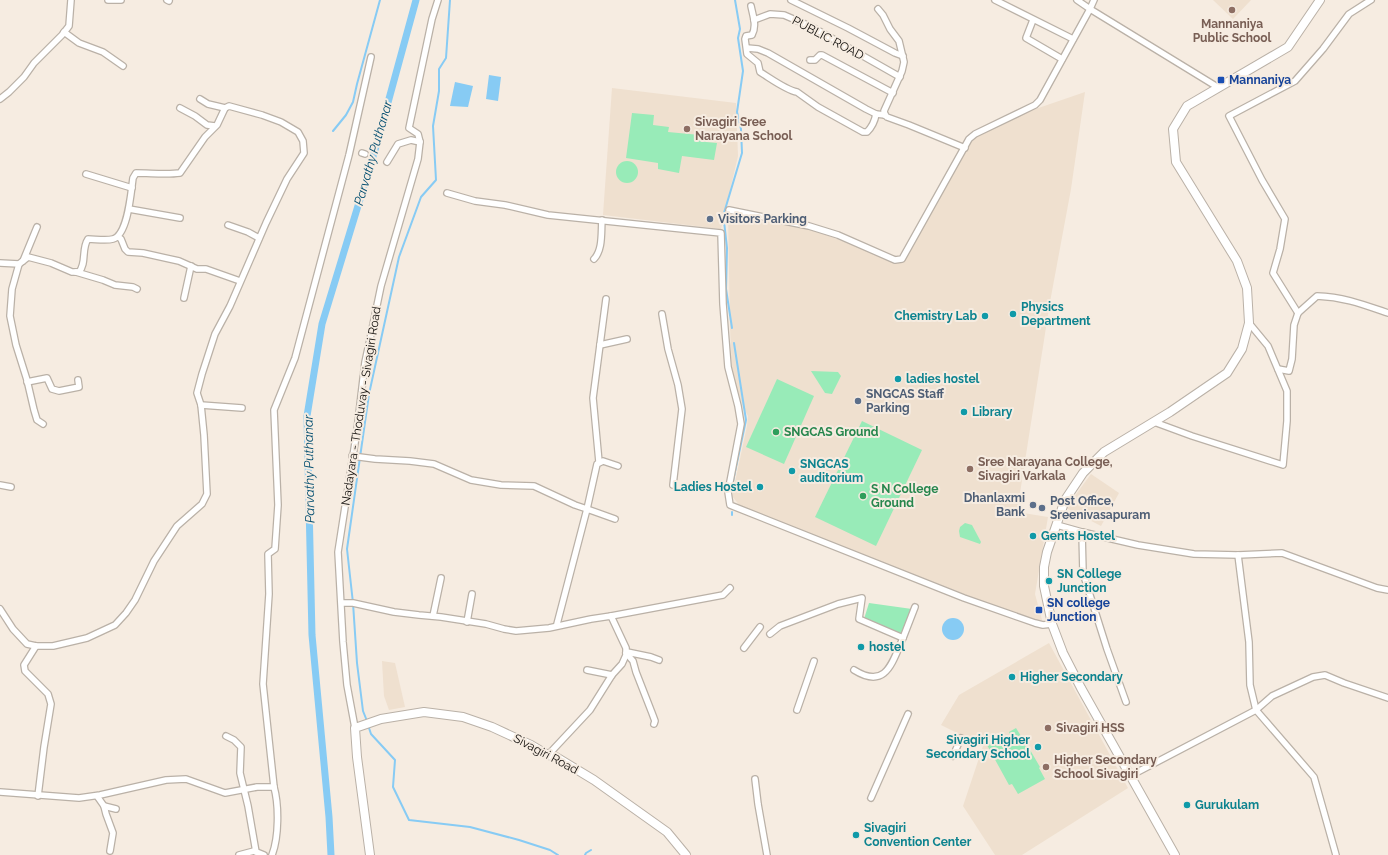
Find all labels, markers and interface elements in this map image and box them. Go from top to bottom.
marker: Mannaniya Public School [1227,5,1237,15]
street label: PUBLIC ROAD [790,13,867,63]
place label: Mannaniya Public School [1193,17,1272,45]
place label: Mannaniya [1229,73,1291,87]
marker: Mannaniya [1216,75,1226,85]
water label: Parvathy Puthanar [351,98,395,207]
place label: Sivagiri Sree Narayana School [695,115,792,143]
marker: Sivagiri Sree Narayana School [682,124,692,134]
place label: Visitors Parking [718,212,807,226]
marker: Visitors Parking [705,214,715,224]
place label: Physics Department [1021,300,1091,328]
street label: Nadayara - Thoduvay - Sivagiri Road [338,305,384,507]
place label: Chemistry Lab [894,309,977,323]
marker: Physics Department [1008,309,1018,319]
marker: Chemistry Lab [980,311,990,321]
place label: ladies hostel [906,372,980,386]
marker: ladies hostel [893,374,903,384]
place label: SNGCAS Staff Parking [866,387,944,415]
marker: SNGCAS Staff Parking [853,396,863,406]
place label: Library [972,405,1013,419]
marker: Library [959,407,969,417]
water label: Parvathy Puthanar [301,414,317,523]
place label: SNGCAS Ground [784,425,879,439]
marker: SNGCAS Ground [771,427,781,437]
place label: Sree Narayana College, Sivagiri Varkala [978,455,1113,483]
place label: SNGCAS auditorium [800,457,863,485]
marker: Sree Narayana College, Sivagiri Varkala [965,464,975,474]
marker: SNGCAS auditorium [787,466,797,476]
place label: Ladies Hostel [674,480,752,494]
marker: Ladies Hostel [755,482,765,492]
place label: S N College Ground [871,482,938,510]
marker: S N College Ground [858,491,868,501]
place label: Dhanlaxmi Bank [964,491,1025,519]
place label: Post Office, Sreenivasapuram [1050,494,1150,522]
marker: Dhanlaxmi Bank [1028,500,1038,510]
marker: Post Office, Sreenivasapuram [1037,503,1047,513]
place label: Gents Hostel [1041,529,1115,543]
marker: Gents Hostel [1028,531,1038,541]
place label: SN College Junction [1057,567,1121,595]
marker: SN College Junction [1044,576,1054,586]
place label: SN college Junction [1047,596,1110,624]
marker: SN college Junction [1034,605,1044,615]
place label: hostel [869,640,905,654]
marker: hostel [856,642,866,652]
place label: Higher Secondary [1020,670,1123,684]
marker: Higher Secondary [1007,672,1017,682]
place label: Sivagiri HSS [1056,721,1125,735]
marker: Sivagiri HSS [1043,723,1053,733]
street label: Sivagiri Road [511,731,581,777]
place label: Sivagiri Higher Secondary School [926,733,1030,761]
marker: Sivagiri Higher Secondary School [1033,742,1043,752]
place label: Higher Secondary School Sivagiri [1054,753,1157,781]
marker: Higher Secondary School Sivagiri [1041,762,1051,772]
place label: Gurukulam [1195,798,1259,812]
marker: Gurukulam [1182,800,1192,810]
place label: Sivagiri Convention Center [864,821,972,849]
marker: Sivagiri Convention Center [851,830,861,840]

